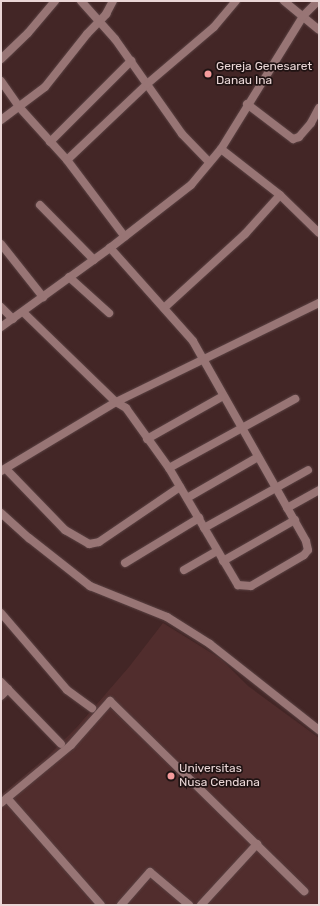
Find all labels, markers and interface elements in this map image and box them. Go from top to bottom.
place label: Gereja Genesaret Danau Ina [216,60,312,88]
marker: Gereja Genesaret Danau Ina [203,69,213,79]
place label: Universitas Nusa Cendana [179,762,260,790]
marker: Universitas Nusa Cendana [166,771,176,781]

